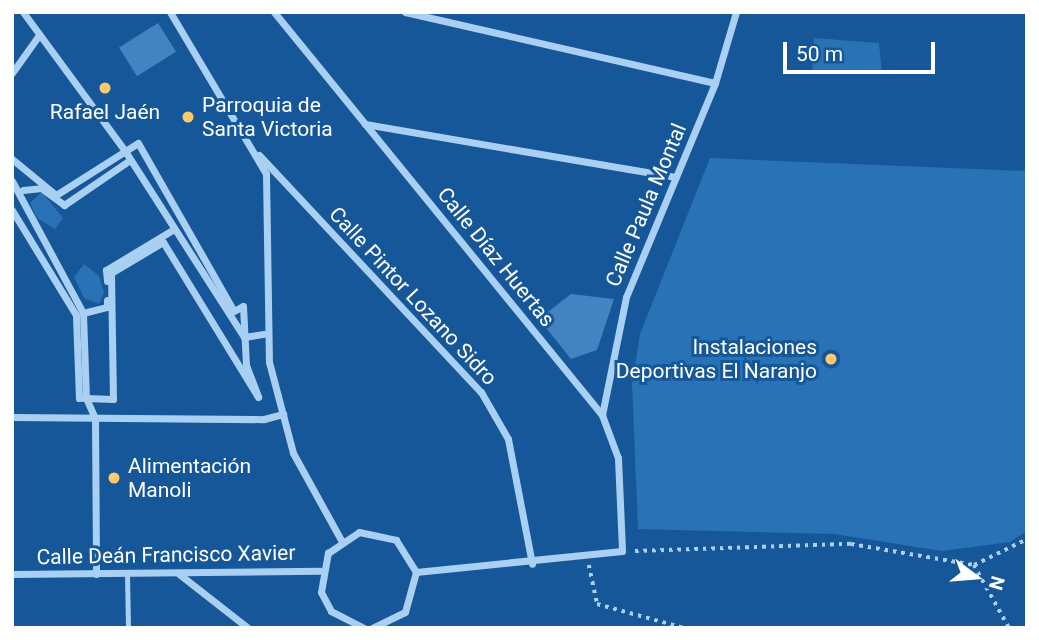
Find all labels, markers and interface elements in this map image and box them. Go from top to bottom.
scale bar [787,28,939,72]
text: 50 m [796,42,843,66]
marker: Rafael Jaén [97,80,113,96]
place label: Parroquia de Santa Victoria [202,92,333,142]
place label: Rafael Jaén [50,99,160,125]
marker: Parroquia de Santa Victoria [180,109,196,125]
street label: Calle Paula Montal [600,120,692,290]
street label: Calle Díaz Huertas [432,182,560,332]
street label: Calle Pintor Lozano Sidro [324,202,502,390]
place label: Instalaciones Deportivas El Naranjo [616,334,817,384]
marker: Instalaciones Deportivas El Naranjo [823,351,839,367]
place label: Alimentación Manoli [128,453,251,503]
marker: Alimentación Manoli [106,470,122,486]
street label: Calle Deán Francisco Xavier [36,540,296,570]
north arrow [941,542,1011,612]
text: N [984,573,1010,593]

